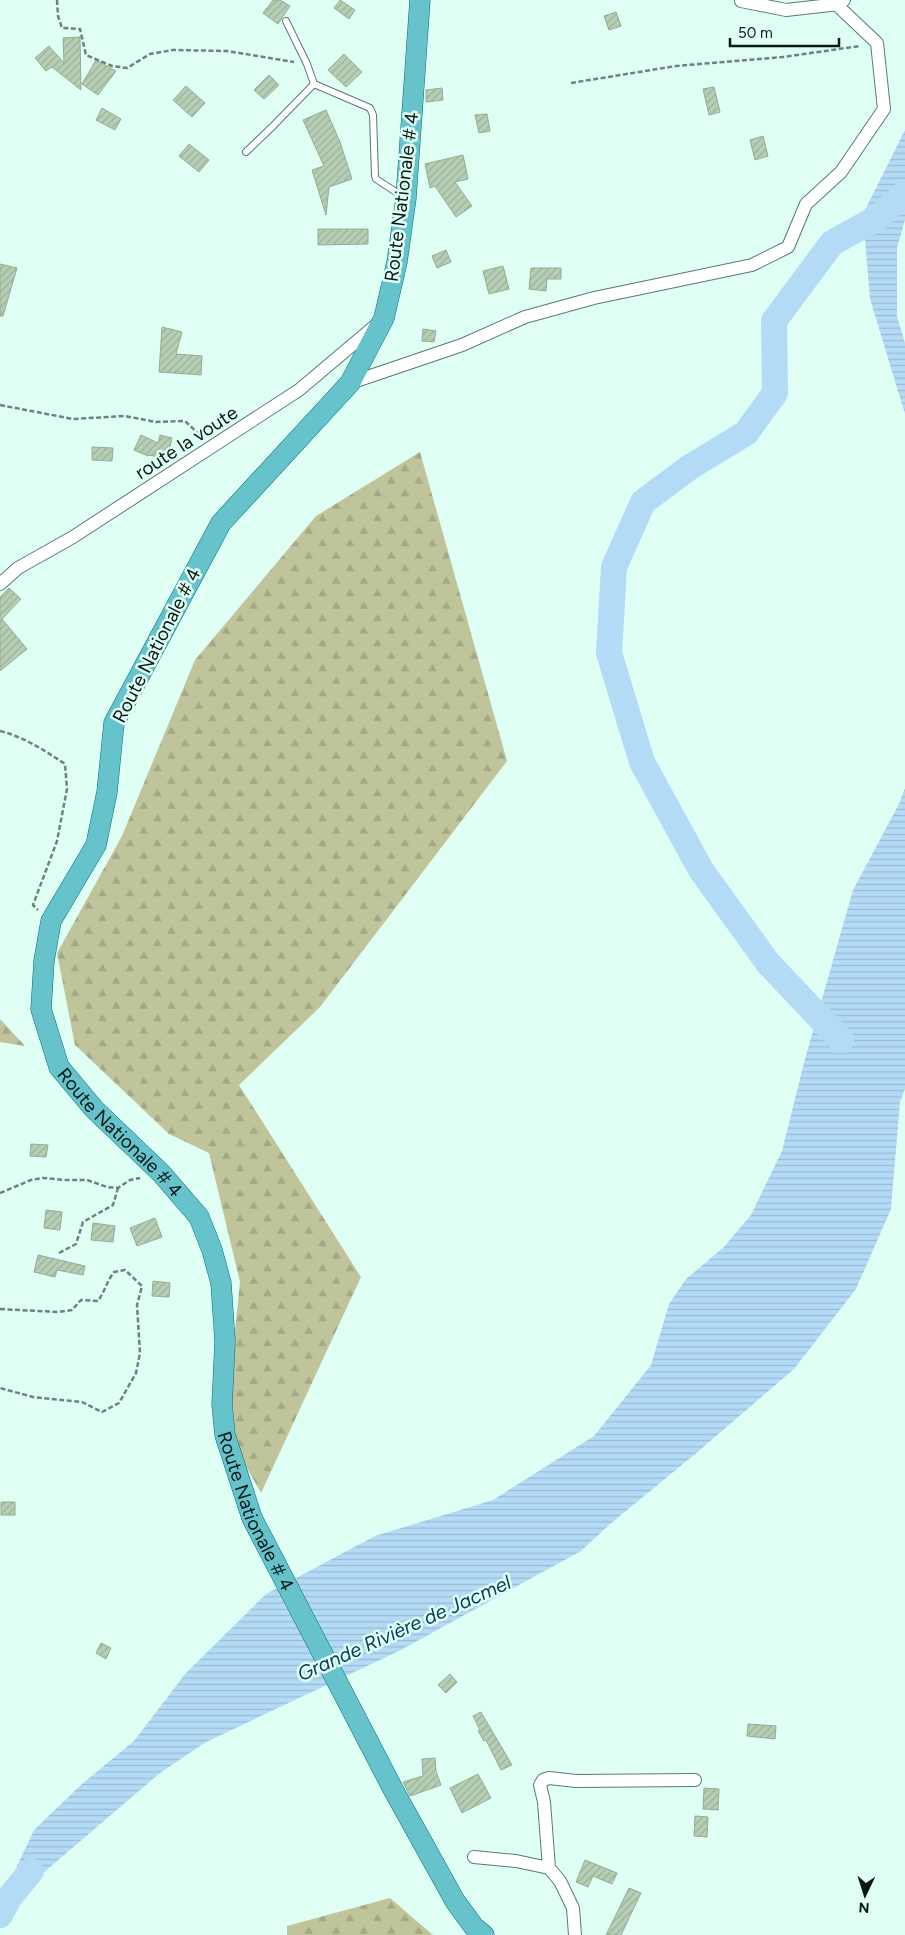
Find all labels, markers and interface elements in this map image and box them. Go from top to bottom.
scale bar [730,15,839,47]
text: 50 m [738,24,773,42]
street label: Route Nationale # 4 [380,111,423,283]
street label: route la voute [131,401,242,484]
street label: Route Nationale # 4 [107,564,206,727]
street label: Route Nationale # 4 [52,1063,188,1202]
street label: Route Nationale # 4 [213,1428,299,1595]
water label: Grande Rivière de Jacmel [293,1570,515,1686]
north arrow [840,1870,890,1920]
text: N [858,1899,870,1916]

